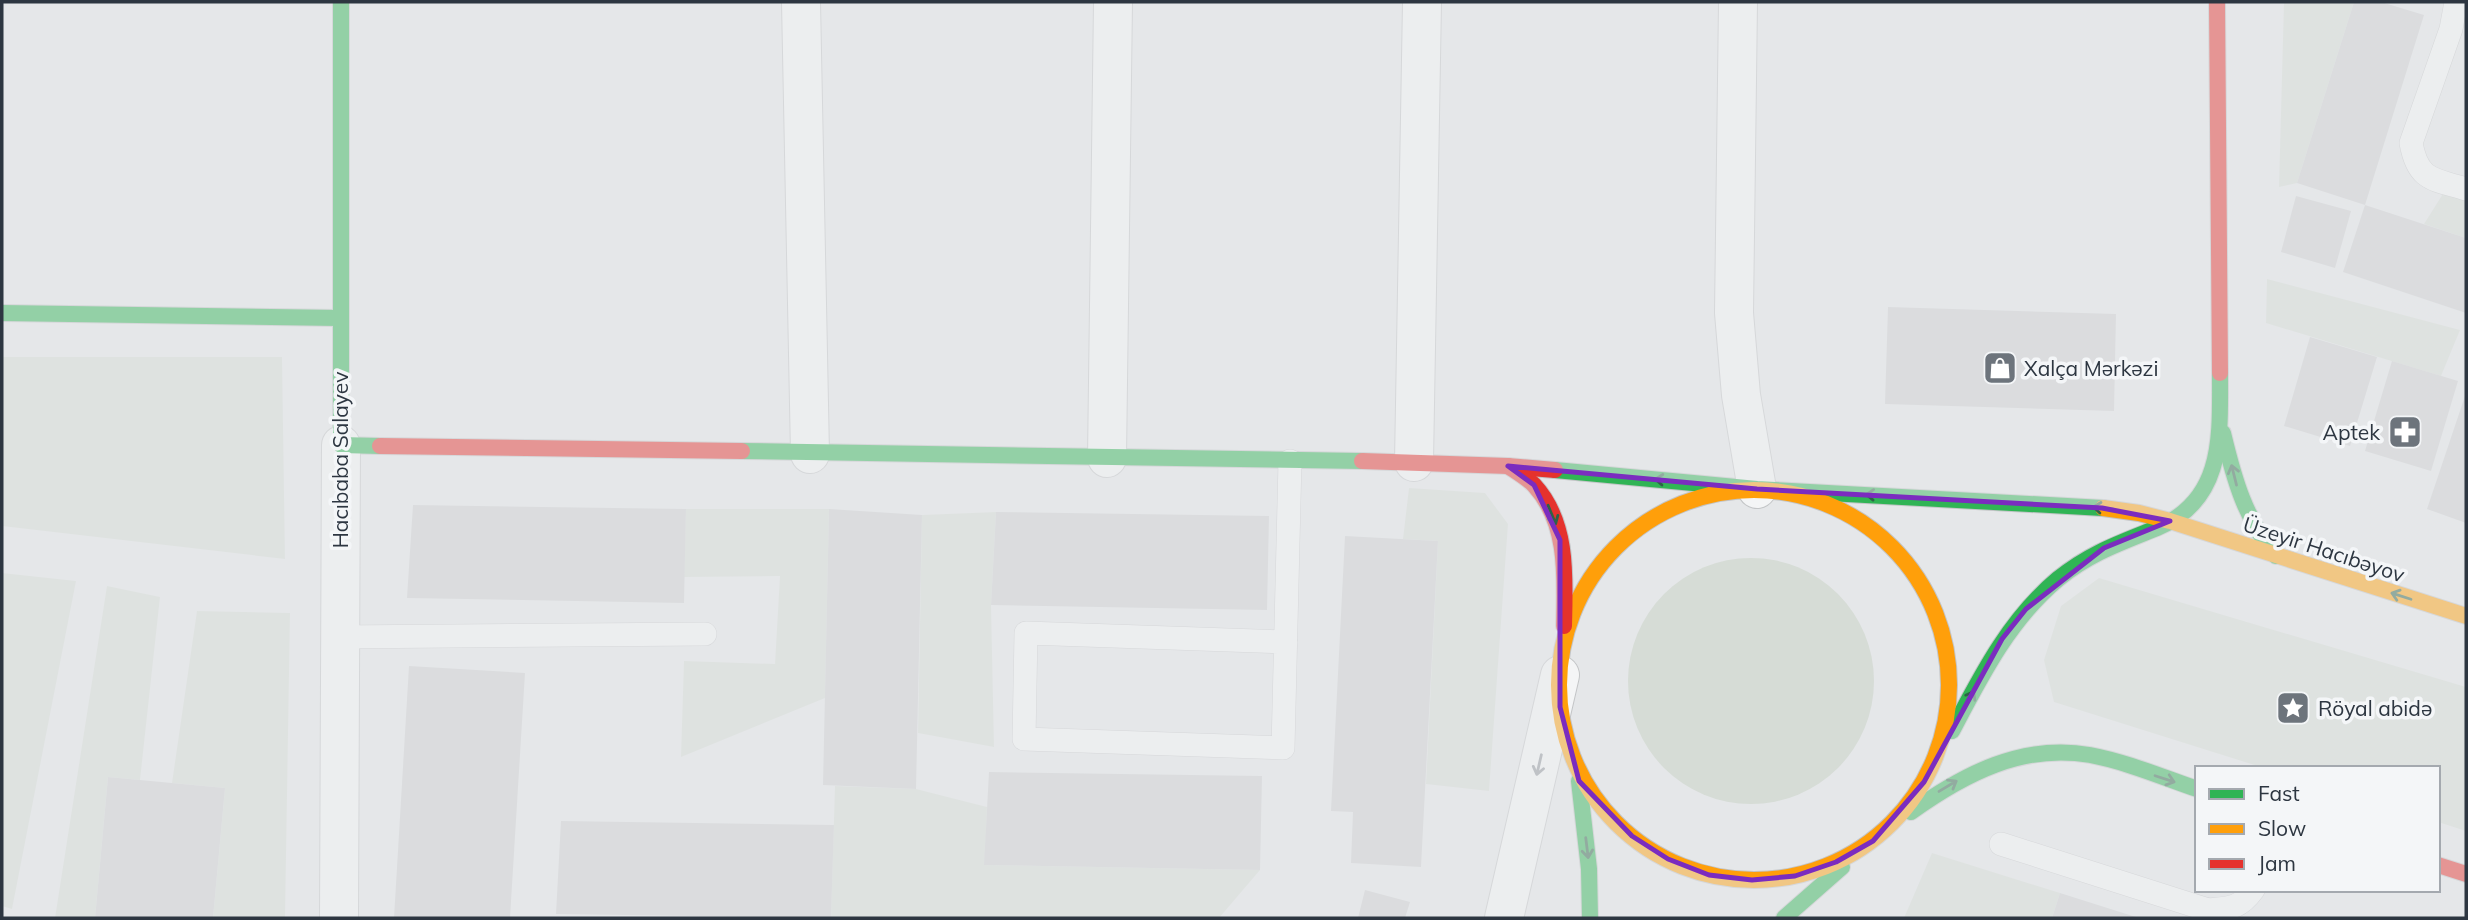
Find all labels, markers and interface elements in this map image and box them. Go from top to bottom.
shop icon: Xalça Mərkəzi [1981,349,2019,387]
place label: Xalça Mərkəzi [2024,355,2158,381]
street label: Hacıbaba Salayev [327,372,353,548]
pharmacy icon: Aptek [2386,413,2424,451]
place label: Aptek [2323,419,2380,445]
one-way arrow [2226,464,2240,487]
one-way arrow [1654,473,1676,486]
one-way arrow [1865,488,1888,501]
one-way arrow [2092,502,2115,515]
one-way arrow [1547,504,1560,526]
street label: Üzeyir Hacıbəyov [2240,511,2408,587]
one-way arrow [2391,588,2413,601]
place icon: Röyal abidə [2274,689,2312,727]
one-way arrow [1962,691,1976,711]
place label: Röyal abidə [2318,695,2432,721]
one-way arrow [1532,753,1545,776]
legend [2195,766,2440,892]
one-way arrow [2154,774,2176,786]
one-way arrow [1937,779,1957,793]
text: Fast [2258,780,2300,806]
text: Slow [2258,815,2306,841]
one-way arrow [1580,836,1593,859]
text: Jam [2258,850,2296,876]

